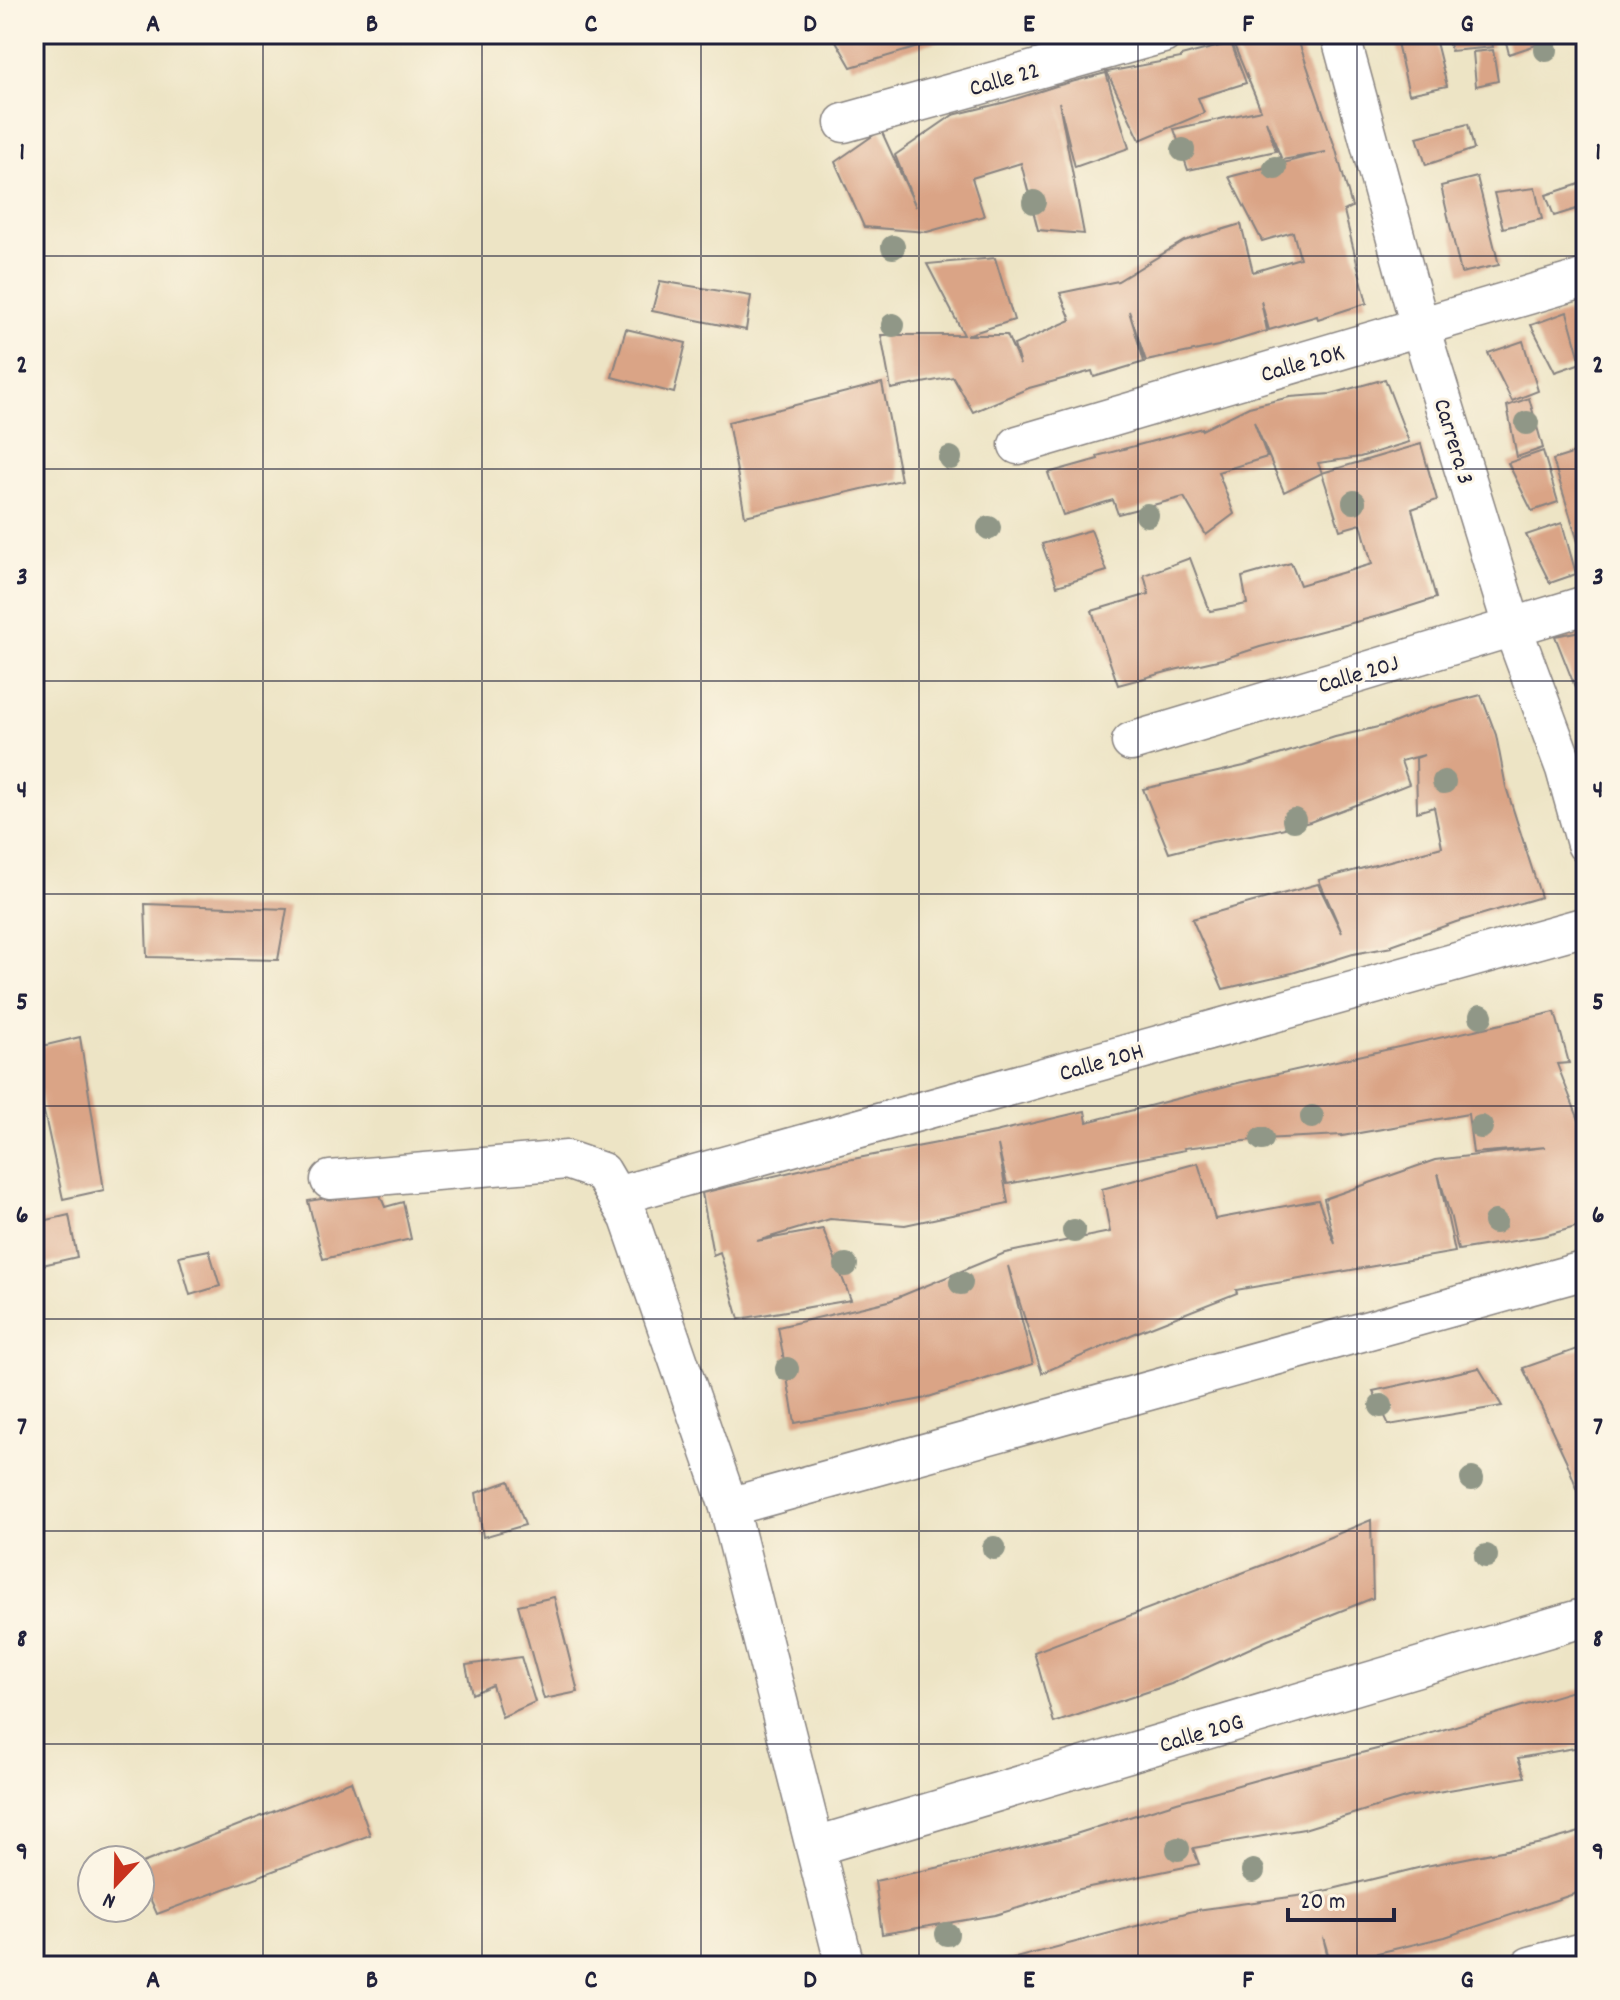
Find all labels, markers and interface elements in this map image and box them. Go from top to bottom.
text: A [146,7,160,44]
text: B [366,7,378,44]
text: C [585,7,598,44]
text: D [803,7,817,44]
text: E [1023,7,1035,44]
text: F [1242,7,1254,44]
text: G [1460,7,1474,44]
street label: Calle 22 [966,55,1044,107]
text: 1 [19,135,25,172]
text: 1 [1595,135,1601,172]
street label: Calle 20K [1257,337,1348,393]
text: 2 [16,348,28,385]
text: 2 [1592,348,1604,385]
street label: Carrera 3 [1423,395,1481,489]
text: 3 [16,560,28,597]
text: 3 [1592,560,1604,597]
street label: Calle 20J [1314,647,1403,704]
text: 4 [17,773,27,810]
text: 4 [1593,773,1603,810]
text: 5 [16,985,28,1022]
text: 5 [1592,985,1604,1022]
street label: Calle 20H [1056,1036,1148,1092]
text: 6 [16,1198,28,1235]
text: 6 [1592,1198,1604,1235]
text: 7 [17,1410,27,1447]
text: 7 [1593,1410,1603,1447]
text: 8 [17,1622,27,1659]
text: 8 [1593,1622,1603,1659]
street label: Calle 20G [1156,1706,1248,1764]
text: 9 [16,1835,28,1872]
text: 9 [1592,1835,1604,1872]
north arrow [76,1844,156,1924]
scale bar [1288,1872,1394,1922]
text: N [99,1883,121,1916]
text: 20 m [1300,1886,1346,1920]
text: A [146,1963,160,2000]
text: B [366,1963,378,2000]
text: C [585,1963,598,2000]
text: D [803,1963,817,2000]
text: E [1023,1963,1035,2000]
text: F [1242,1963,1254,2000]
text: G [1460,1963,1474,2000]

